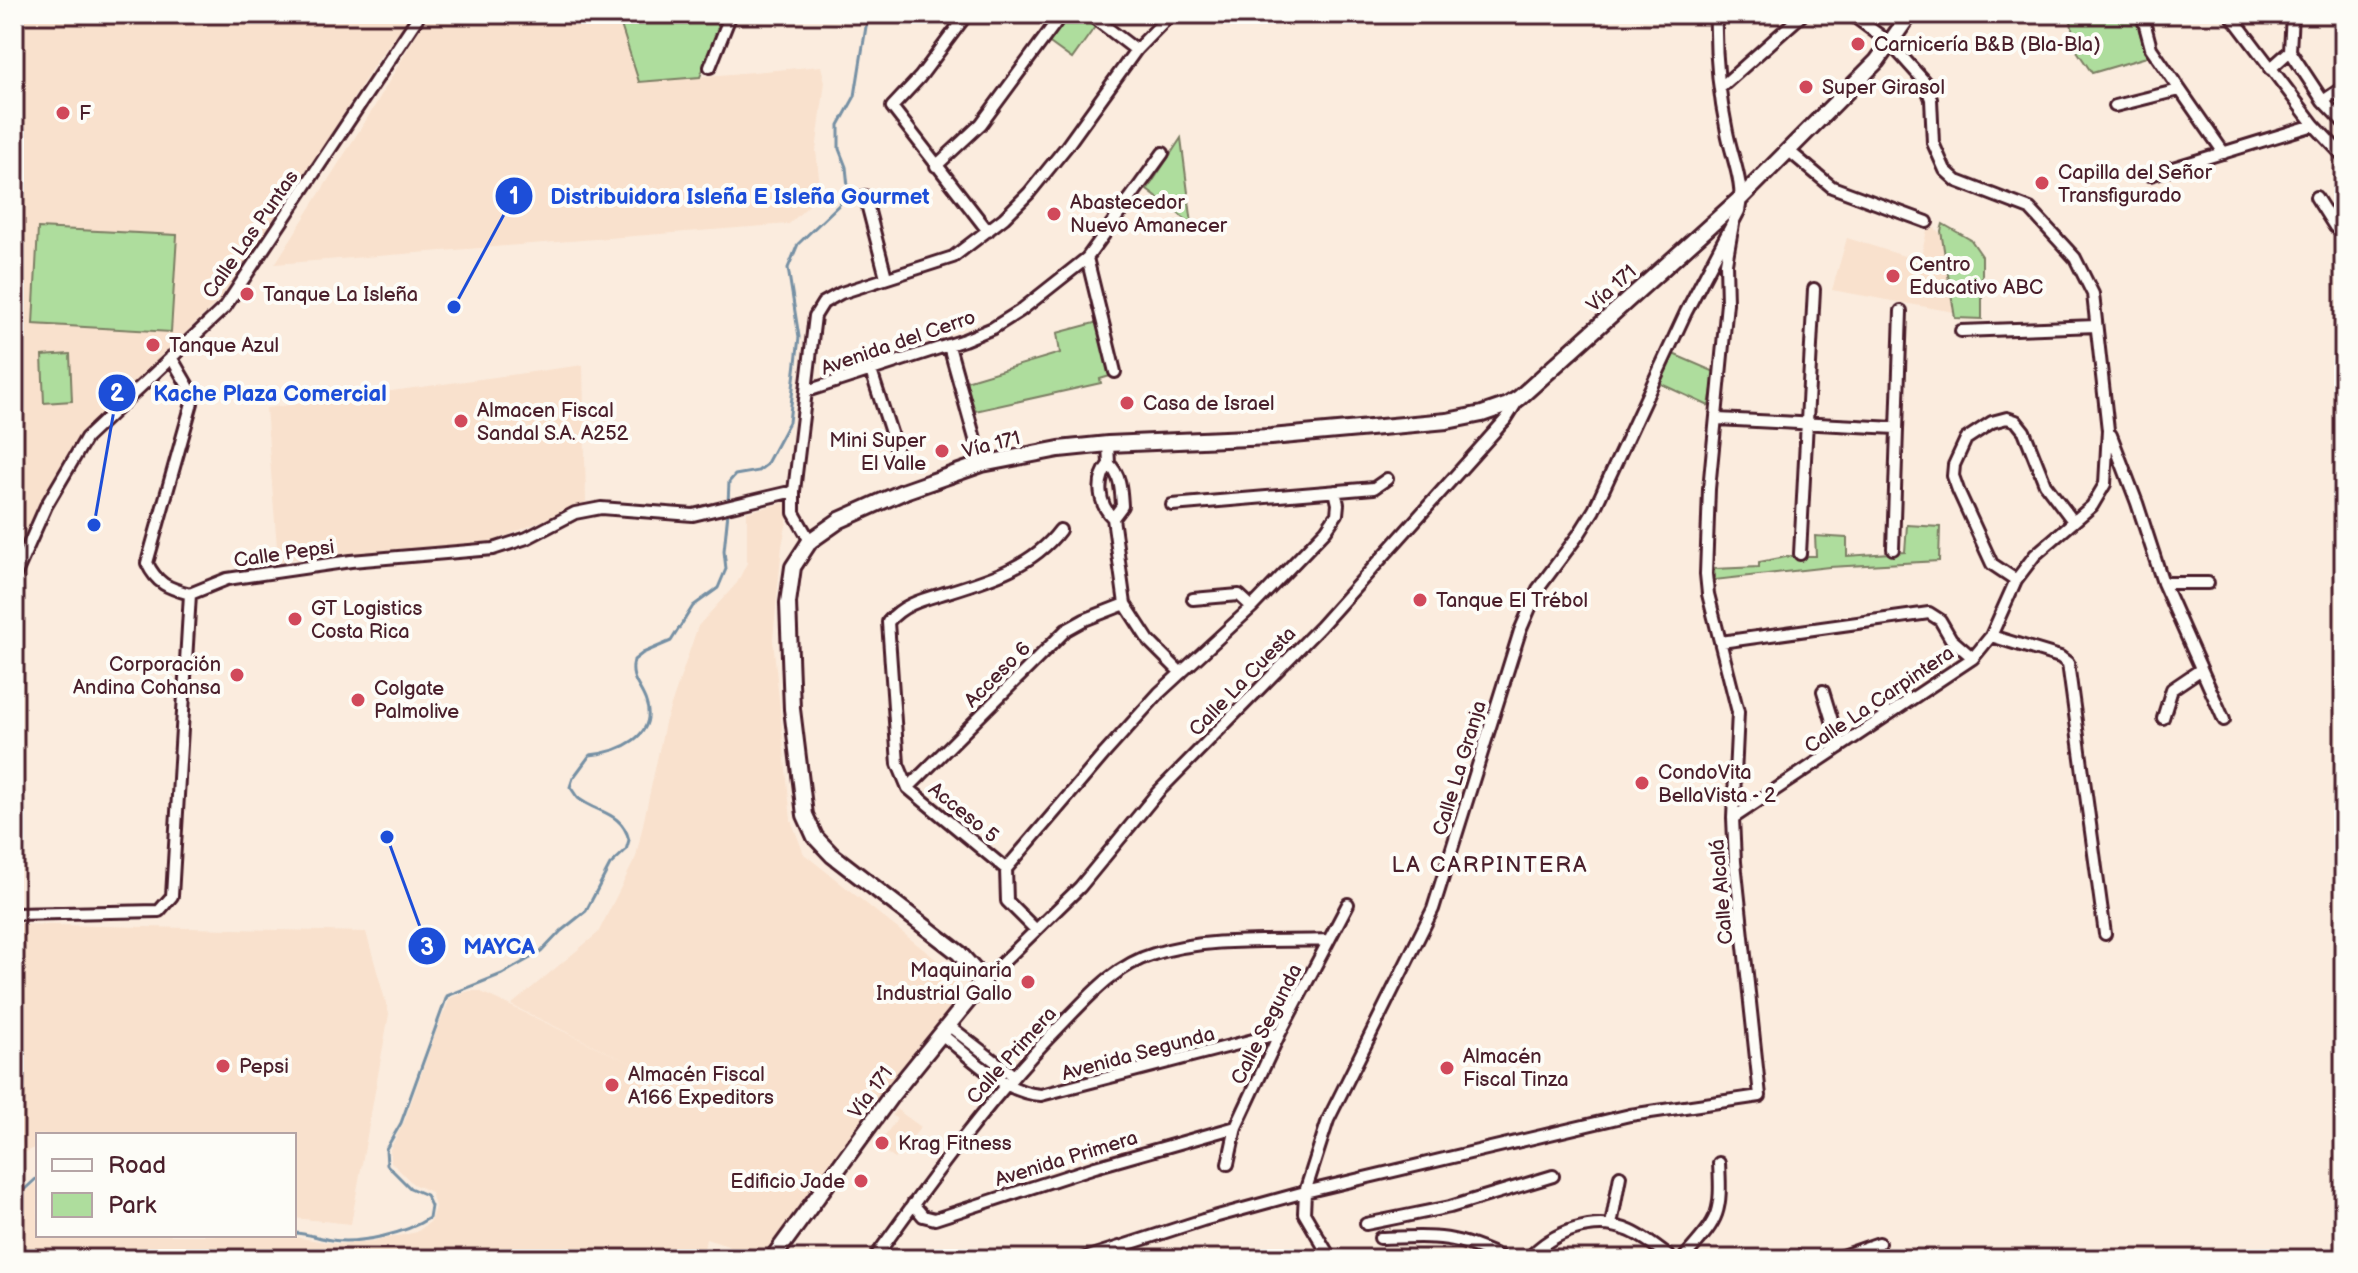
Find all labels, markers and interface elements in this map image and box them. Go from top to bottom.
place label: Carnicería B&B (Bla-Bla) [1874,33,2101,57]
marker: Carnicería B&B (Bla-Bla) [1849,35,1867,53]
place label: Super Girasol [1822,76,1945,100]
marker: Super Girasol [1797,78,1815,96]
place label: F [79,102,91,126]
marker: F [54,104,72,122]
place label: Capilla del Señor Transfigurado [2058,161,2213,208]
street label: Calle Las Puntas [198,166,304,303]
callout: Distribuidora Isleña E Isleña Gourmet [494,173,945,219]
marker: Capilla del Señor Transfigurado [2033,174,2051,192]
text: 1 [509,182,519,211]
text: Distribuidora Isleña E Isleña Gourmet [550,184,930,211]
place label: Abastecedor Nuevo Amanecer [1070,191,1228,238]
marker: Abastecedor Nuevo Amanecer [1045,205,1063,223]
place label: Centro Educativo ABC [1909,253,2043,300]
street label: Vía 171 [1582,260,1642,317]
marker: Centro Educativo ABC [1884,267,1902,285]
place label: Tanque La Isleña [263,283,418,307]
marker: Tanque La Isleña [238,285,256,303]
street label: Avenida del Cerro [818,305,979,381]
place label: Tanque Azul [169,334,279,358]
marker: Tanque Azul [144,336,162,354]
callout: Kache Plaza Comercial [97,370,403,416]
text: 2 [110,379,125,408]
text: Kache Plaza Comercial [153,381,387,408]
place label: Casa de Israel [1143,392,1274,416]
marker: Casa de Israel [1118,394,1136,412]
place label: Almacen Fiscal Sandal S.A. A252 [477,399,629,446]
marker: Almacen Fiscal Sandal S.A. A252 [452,412,470,430]
street label: Vía 171 [960,426,1023,464]
place label: Mini Super El Valle [829,429,927,476]
marker: Mini Super El Valle [933,442,951,460]
street label: Calle Pepsi [232,535,336,573]
place label: Tanque El Trébol [1436,589,1588,613]
marker: Tanque El Trébol [1411,591,1429,609]
place label: GT Logistics Costa Rica [311,597,422,644]
marker: GT Logistics Costa Rica [286,610,304,628]
street label: Calle La Cuesta [1184,622,1301,742]
street label: Acceso 6 [960,637,1036,713]
street label: Calle La Carpintera [1800,641,1959,759]
place label: Corporación Andina Cohansa [73,653,221,700]
marker: Corporación Andina Cohansa [228,666,246,684]
place label: Colgate Palmolive [374,677,459,724]
marker: Colgate Palmolive [349,691,367,709]
street label: Calle La Granja [1428,698,1492,839]
place label: CondoVita BellaVista - 2 [1658,761,1776,808]
marker: CondoVita BellaVista - 2 [1633,774,1651,792]
street label: Acceso 5 [924,777,1003,848]
street label: Calle Alcalá [1705,838,1739,946]
district label: LA CARPINTERA [1392,852,1588,879]
callout: MAYCA [407,923,551,969]
text: 3 [420,933,434,962]
text: MAYCA [463,934,535,961]
place label: Maquinaria Industrial Gallo [876,959,1012,1006]
street label: Calle Segunda [1226,960,1308,1089]
marker: Maquinaria Industrial Gallo [1019,973,1037,991]
street label: Calle Primera [962,1002,1062,1109]
street label: Avenida Segunda [1059,1022,1217,1086]
place label: Almacén Fiscal Tinza [1463,1045,1569,1092]
place label: Pepsi [239,1055,289,1079]
marker: Pepsi [214,1057,232,1075]
marker: Almacén Fiscal Tinza [1438,1059,1456,1077]
street label: Vía 171 [843,1062,898,1123]
place label: Almacén Fiscal A166 Expeditors [628,1063,774,1110]
marker: Almacén Fiscal A166 Expeditors [603,1076,621,1094]
street label: Avenida Primera [992,1126,1141,1192]
place label: Krag Fitness [898,1132,1012,1156]
legend [36,1133,296,1237]
marker: Krag Fitness [873,1134,891,1152]
text: Road [108,1151,166,1180]
place label: Edificio Jade [730,1170,845,1194]
marker: Edificio Jade [852,1172,870,1190]
text: Park [108,1191,156,1220]

